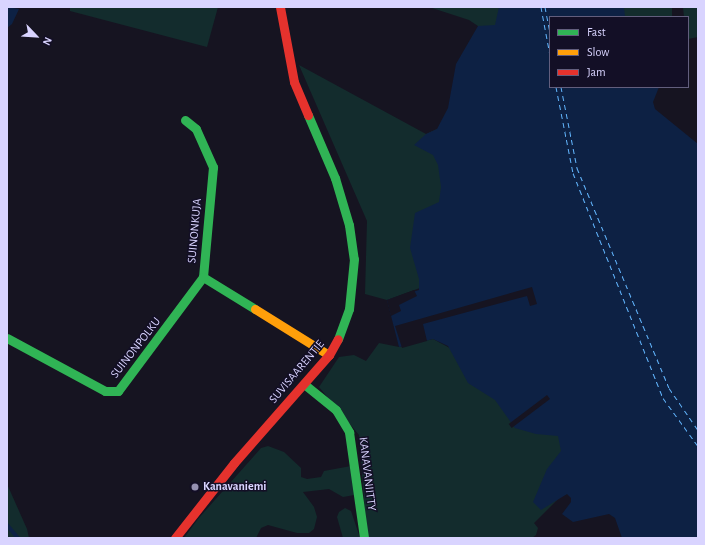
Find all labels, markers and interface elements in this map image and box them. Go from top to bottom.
north arrow [16,16,56,56]
legend [549,16,689,88]
text: Fast [587,26,606,38]
text: N [41,35,54,47]
text: Slow [587,46,609,58]
text: Jam [587,66,606,78]
street label: SUINONKUJA [185,198,205,264]
street label: SUINONPOLKU [108,315,164,381]
street label: SUVISAARENTIE [266,337,328,407]
street label: KANAVANIITTY [355,436,379,512]
place label: Kanavaniemi [203,480,266,494]
marker: Kanavaniemi [190,482,200,492]

